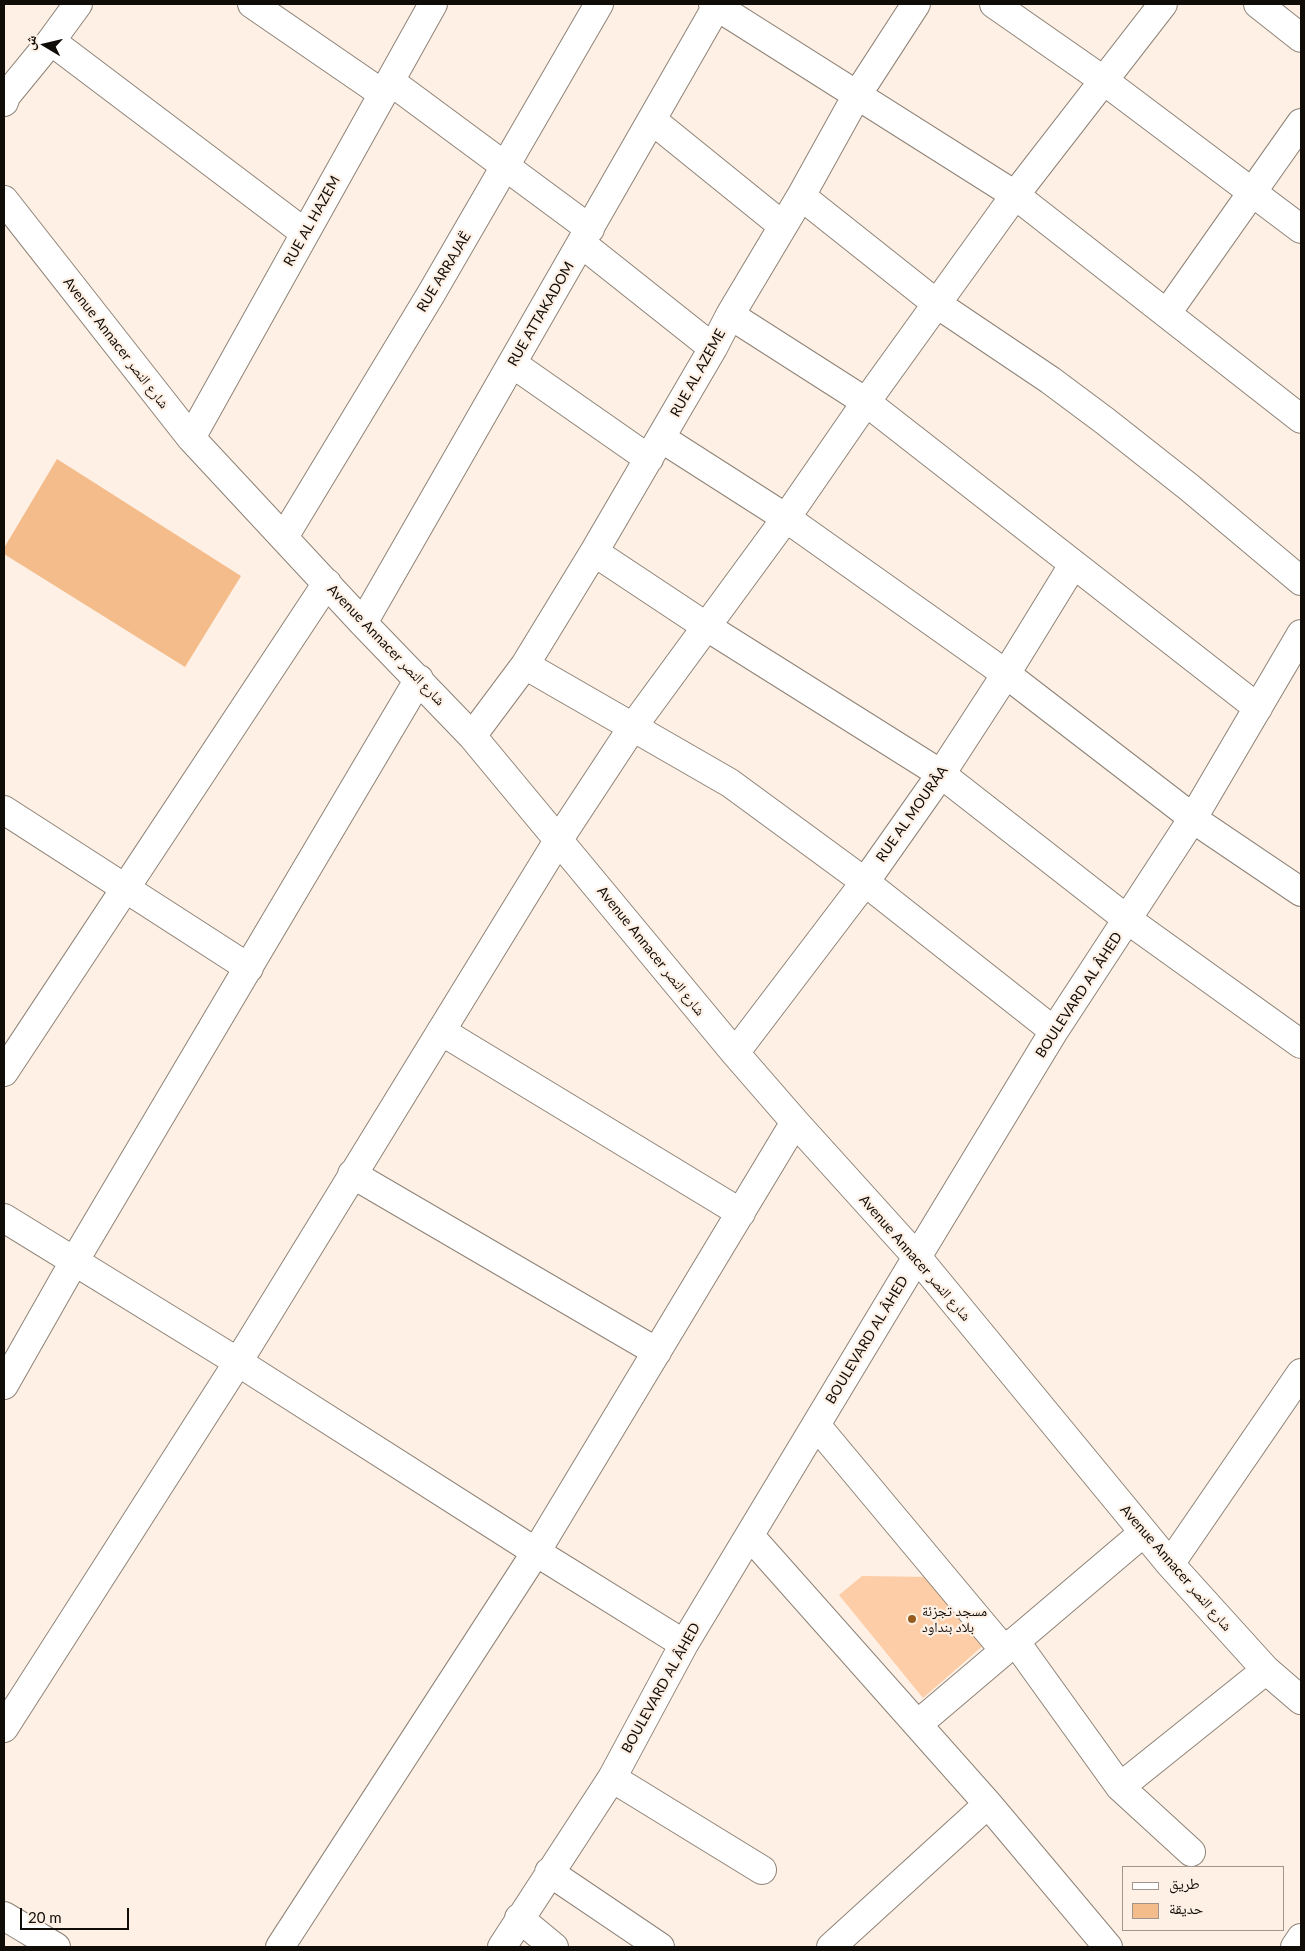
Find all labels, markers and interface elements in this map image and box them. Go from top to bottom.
north arrow [20,20,70,70]
text: ش [20,34,39,51]
street label: RUE AL HAZEM [280,173,344,269]
street label: RUE ARRAJAË [413,229,475,315]
street label: RUE ATTAKADOM [504,259,578,369]
street label: Avenue Annacer شارع النصر [60,274,172,412]
street label: RUE AL AZEME [667,326,729,420]
street label: Avenue Annacer شارع النصر [324,581,448,709]
street label: RUE AL MOURÂA [873,763,951,865]
street label: Avenue Annacer شارع النصر [594,883,708,1019]
street label: BOULEVARD AL ÂHED [1032,929,1126,1061]
street label: Avenue Annacer شارع النصر [856,1191,974,1325]
street label: BOULEVARD AL ÂHED [822,1273,912,1407]
street label: Avenue Annacer شارع النصر [1117,1501,1235,1635]
place label: مسجد تجزئة بلاد بنداود [922,1603,987,1635]
marker: مسجد تجزئة بلاد بنداود [906,1613,918,1625]
street label: BOULEVARD AL ÂHED [618,1620,704,1756]
legend [1122,1866,1285,1931]
text: طريق [1169,1874,1200,1892]
scale bar [22,1898,131,1930]
text: حديقة [1169,1899,1203,1917]
text: 20 m [28,1908,62,1926]

